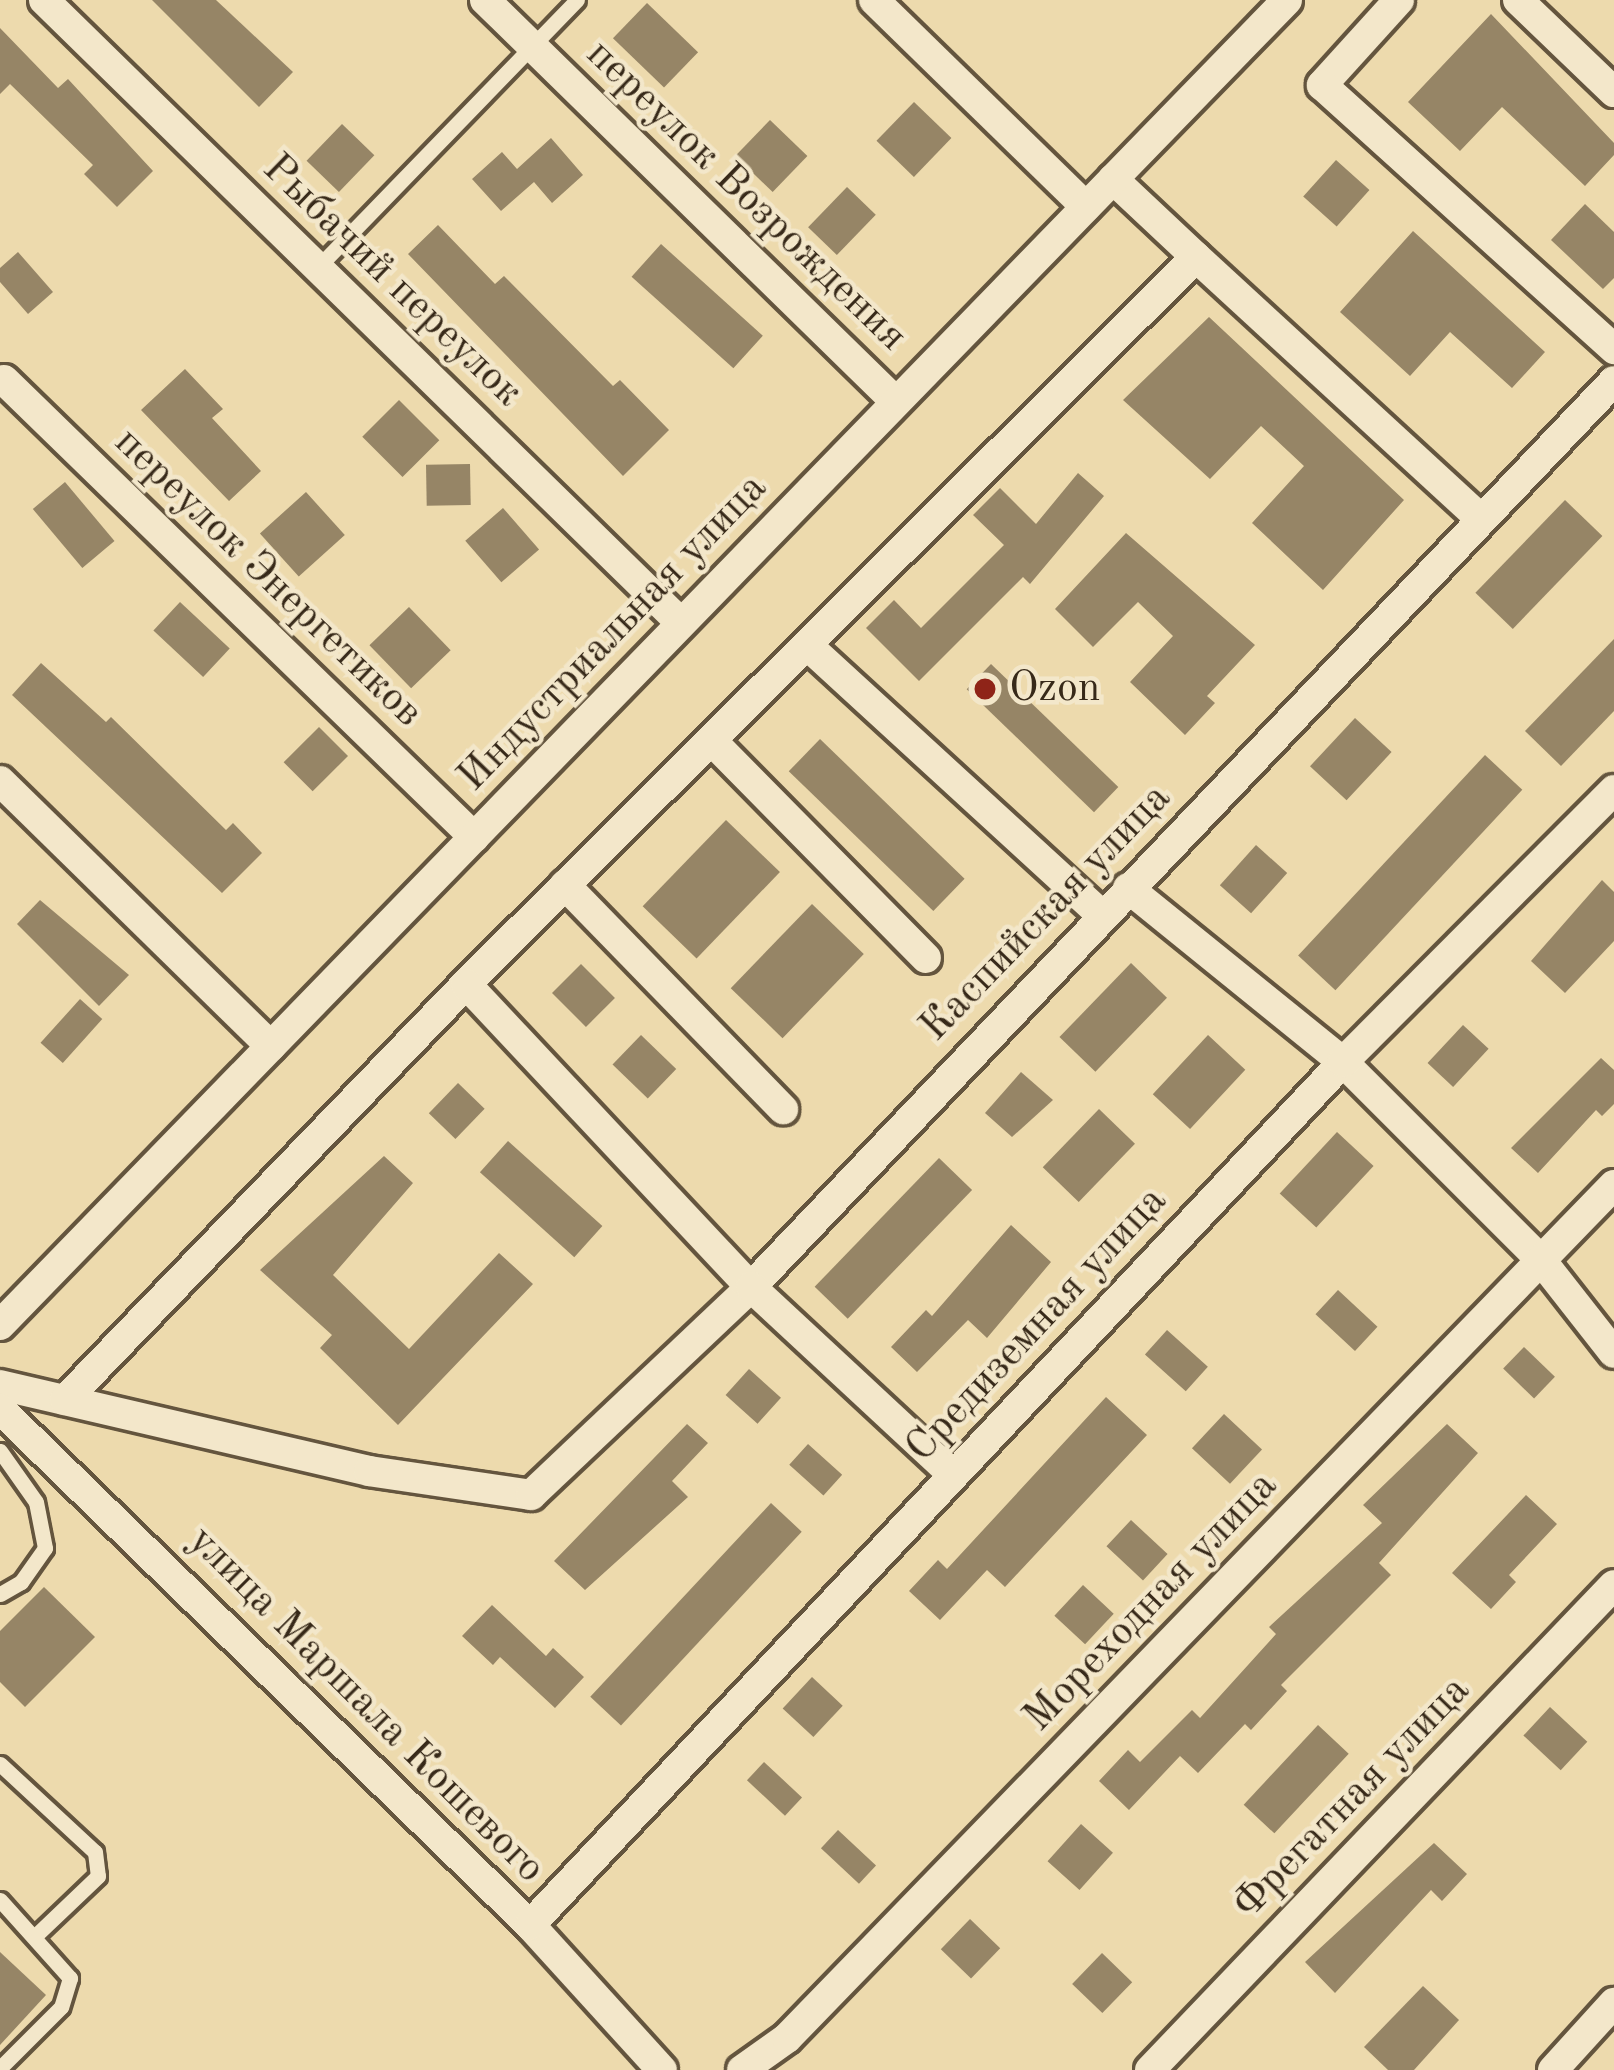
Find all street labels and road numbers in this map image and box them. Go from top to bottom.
street label: переулок Возрождения [575,30,917,362]
street label: Рыбачий переулок [251,144,533,418]
street label: переулок Энергетиков [103,418,433,738]
street label: Индустриальная улица [448,463,778,803]
street label: Каспийская улица [910,774,1182,1052]
street label: Средиземная улица [896,1177,1178,1473]
street label: Мореходная улица [1014,1461,1288,1743]
street label: улица Маршала Кошевого [177,1516,555,1894]
street label: Фрегатная улица [1223,1666,1481,1930]

